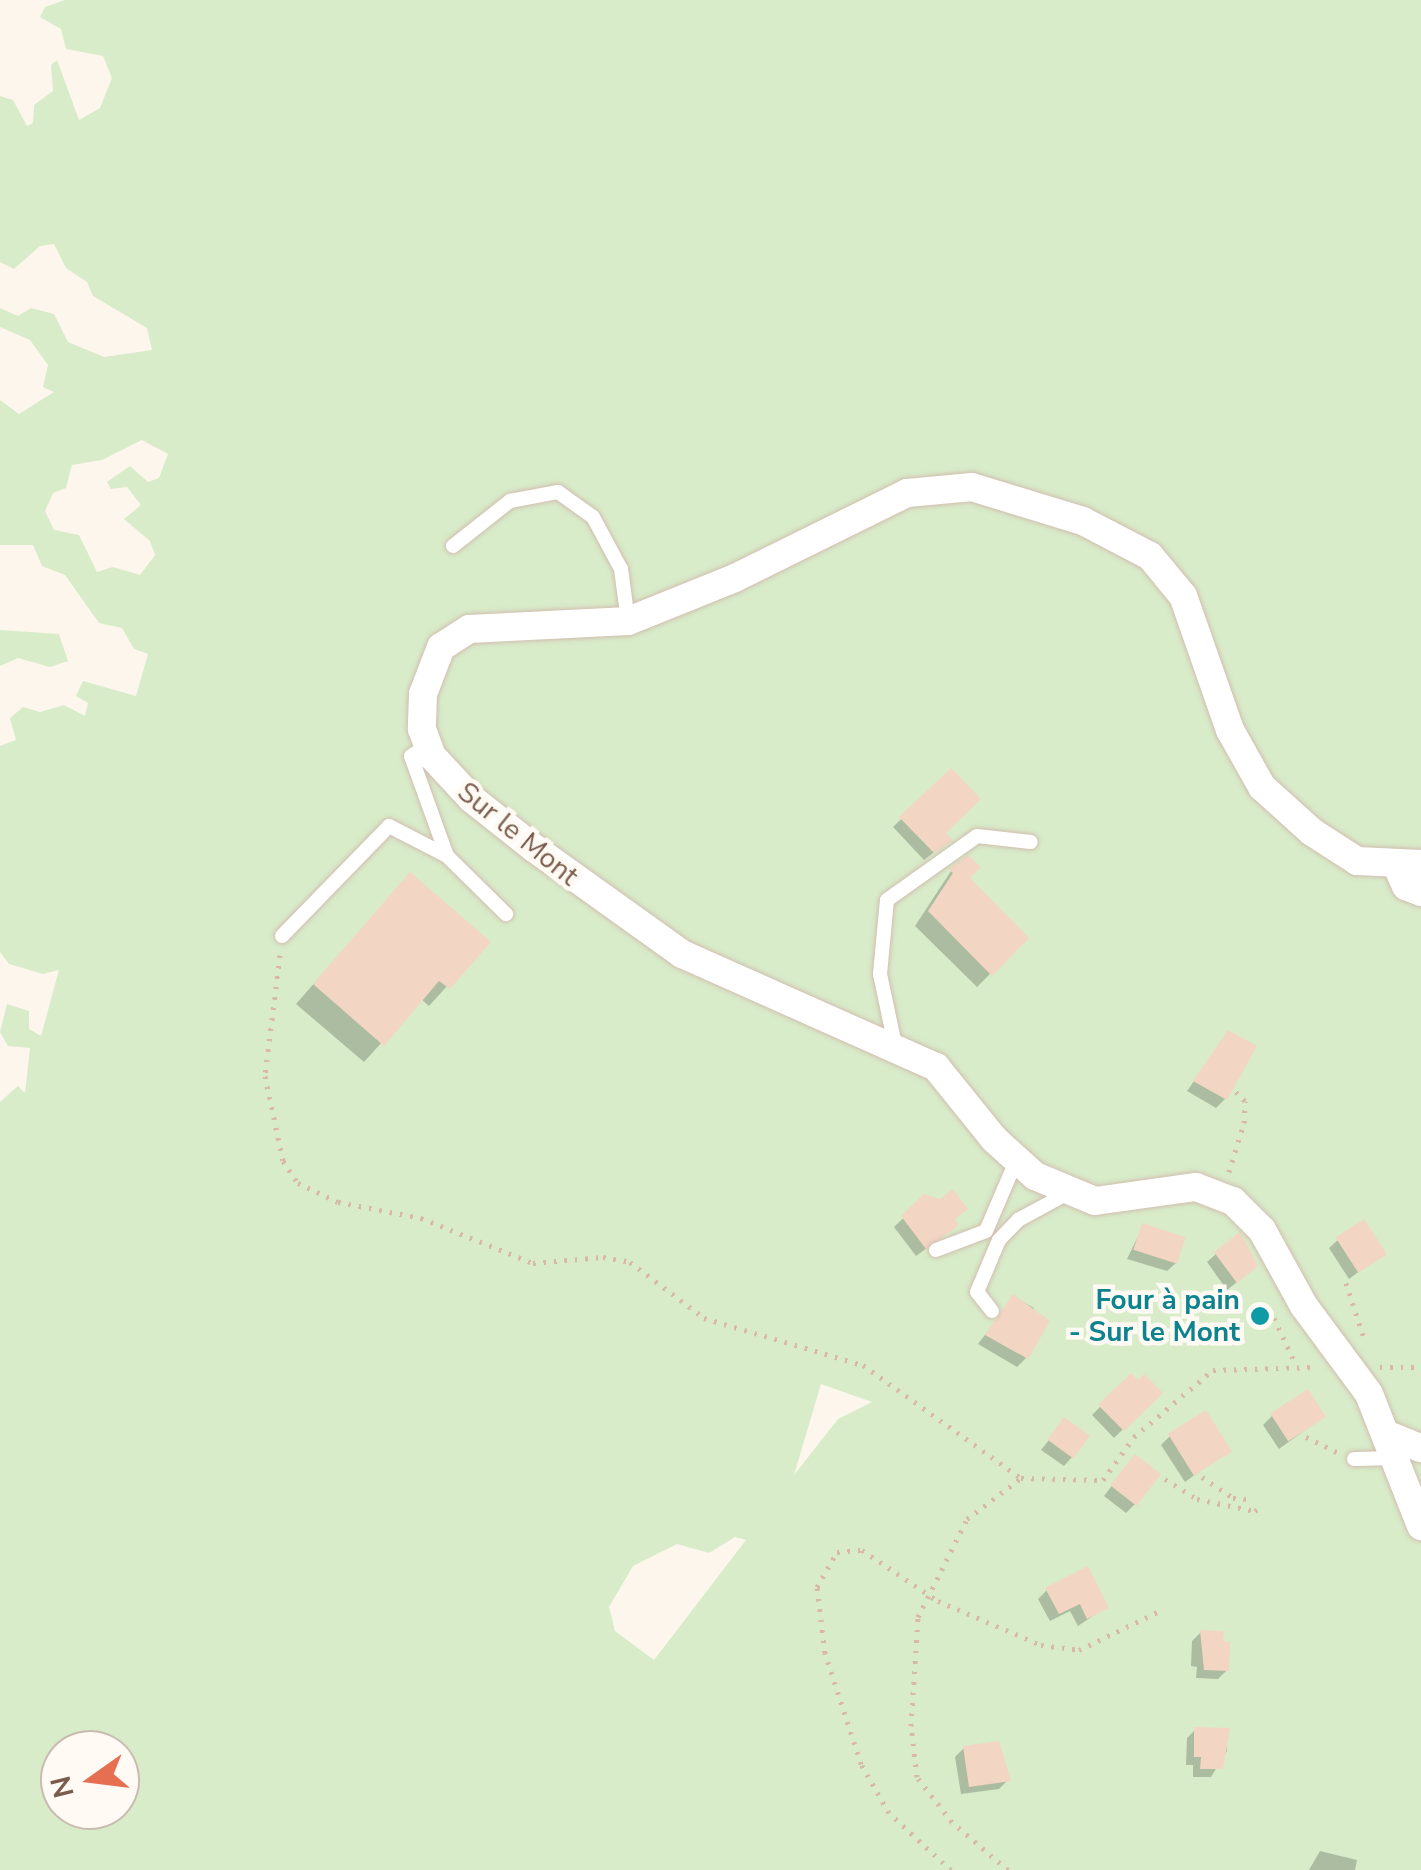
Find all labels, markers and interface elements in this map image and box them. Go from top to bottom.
street label: Sur le Mont [451,775,585,893]
place label: Four à pain - Sur le Mont [1069,1283,1240,1349]
marker: Four à pain - Sur le Mont [1249,1305,1271,1327]
north arrow [40,1730,140,1830]
text: N [42,1772,84,1802]

